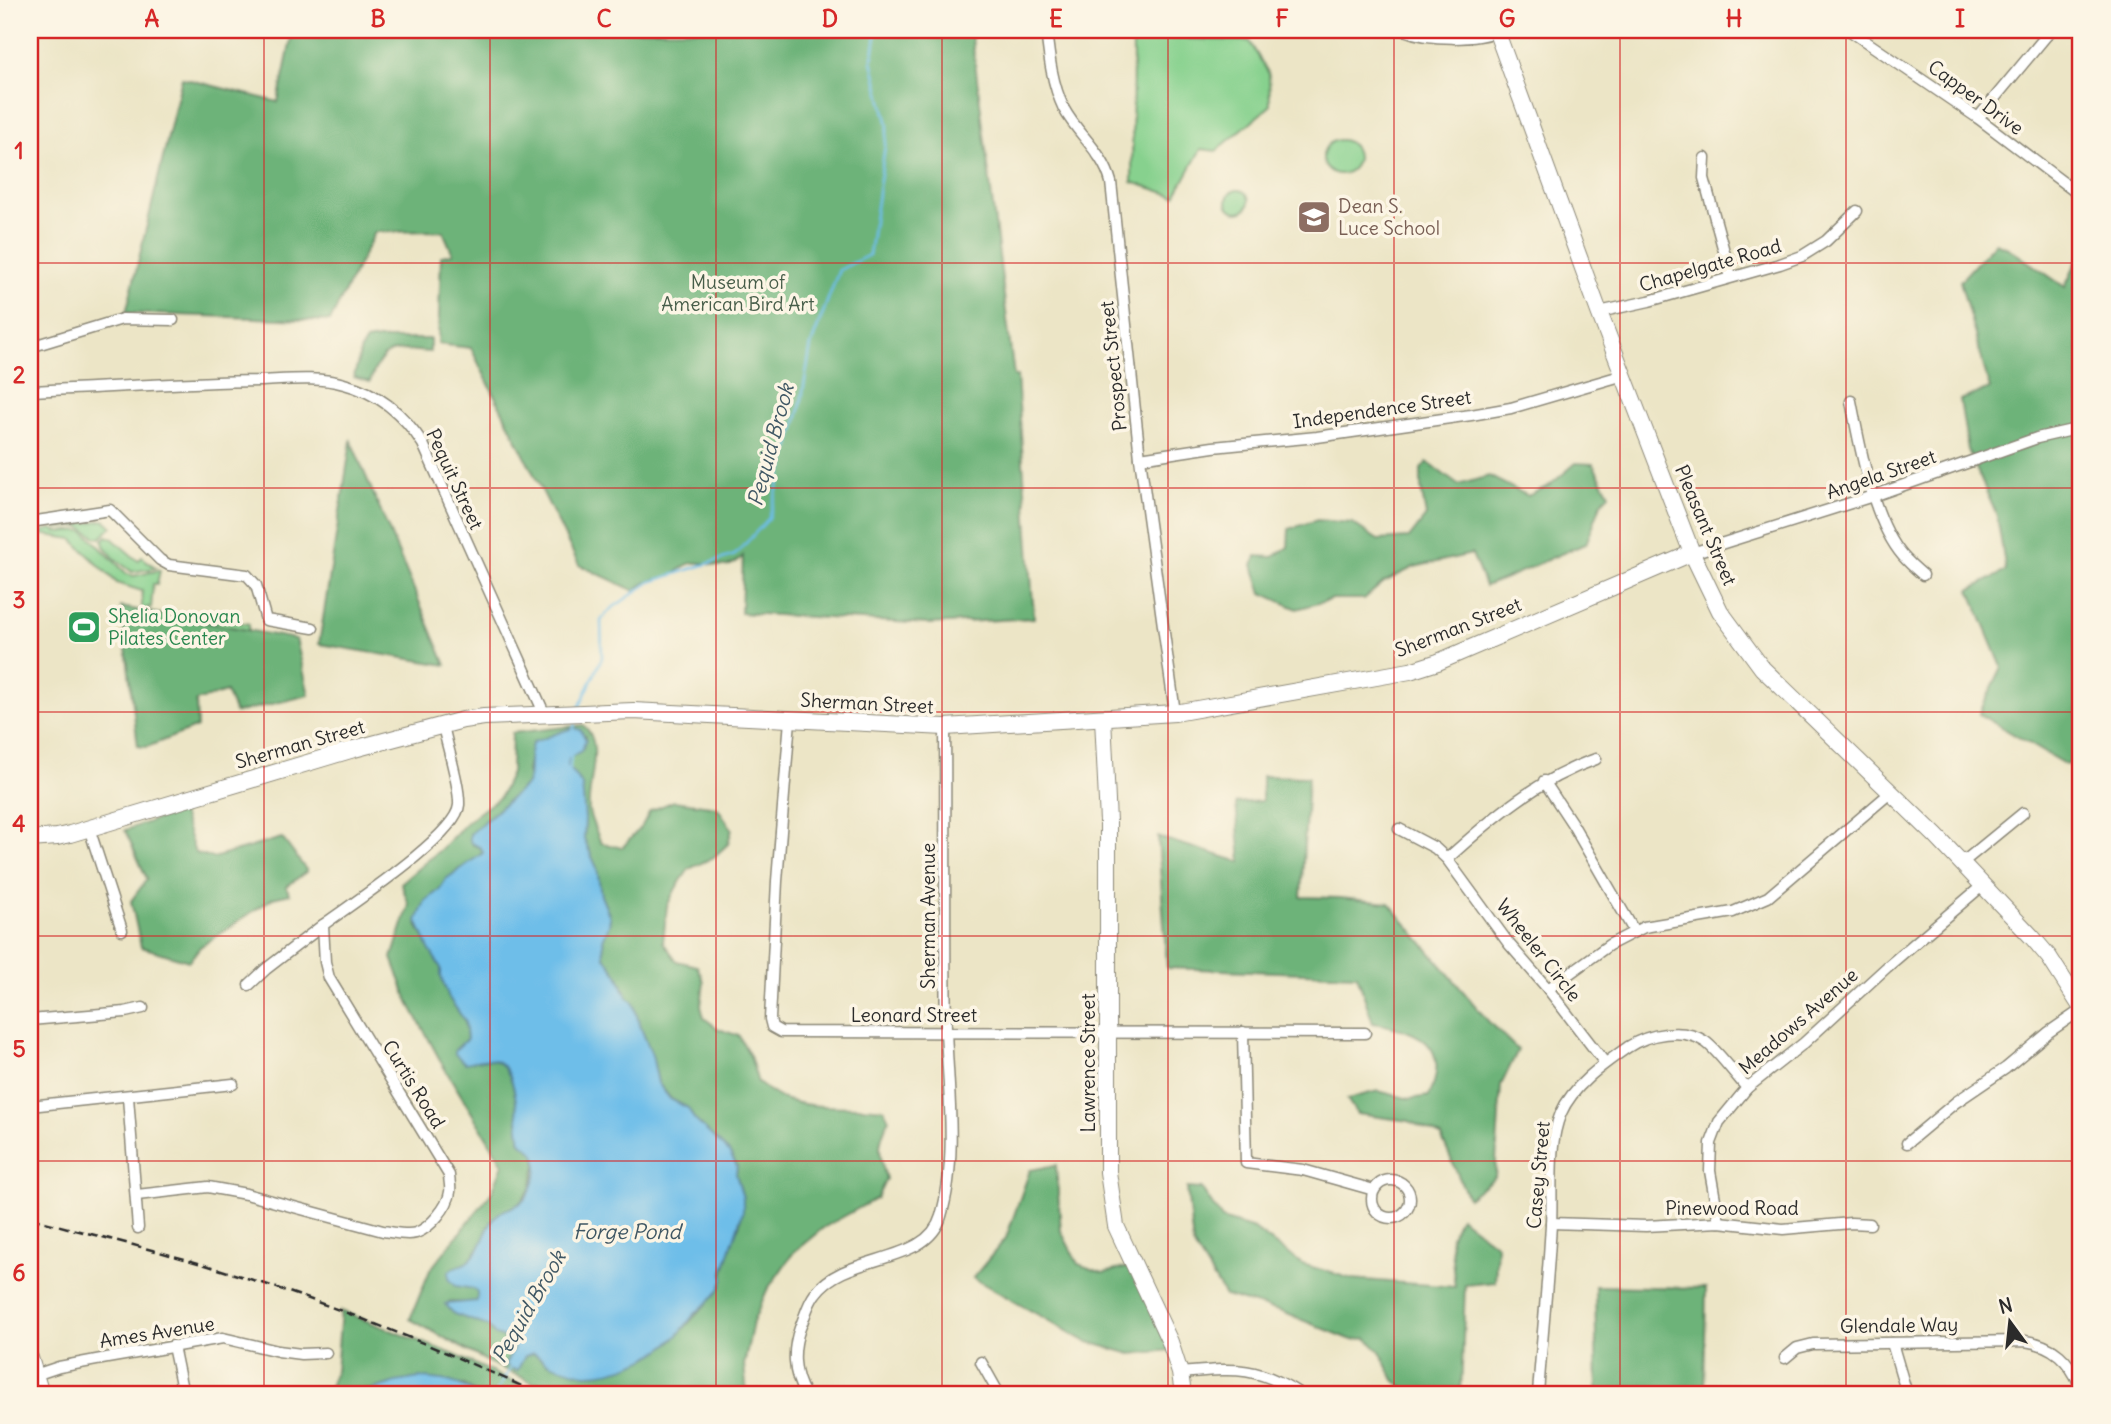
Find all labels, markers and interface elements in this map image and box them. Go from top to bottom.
text: A [145,4,160,33]
text: B [370,4,386,33]
text: C [596,4,612,33]
text: D [822,4,838,33]
text: E [1049,4,1063,33]
text: F [1275,4,1289,33]
text: G [1499,4,1515,33]
text: H [1726,4,1742,33]
text: I [1955,4,1965,33]
street label: Capper Drive [1924,54,2028,140]
text: 1 [14,136,24,165]
place label: Dean S. Luce School [1338,194,1440,240]
school or university icon: Dean S. Luce School [1295,198,1333,236]
street label: Chapelgate Road [1636,233,1784,297]
park label: Museum of American Bird Art [661,270,815,316]
street label: Prospect Street [1094,300,1132,432]
text: 2 [13,360,26,389]
water label: Pequid Brook [741,380,800,509]
street label: Independence Street [1291,385,1473,433]
street label: Pequit Street [421,425,489,533]
street label: Angela Street [1823,444,1939,504]
street label: Pleasant Street [1670,461,1742,589]
text: 3 [12,585,26,614]
street label: Sherman Street [1391,592,1525,662]
place label: Shelia Donovan Pilates Center [108,604,240,650]
sports icon: Shelia Donovan Pilates Center [65,608,103,646]
street label: Sherman Street [800,688,934,718]
street label: Sherman Street [233,714,367,774]
text: 4 [12,809,26,838]
street label: Sherman Avenue [916,843,940,989]
street label: Wheeler Circle [1491,894,1587,1006]
street label: Meadows Avenue [1734,963,1862,1079]
street label: Lawrence Street [1076,993,1100,1133]
street label: Leonard Street [851,1003,977,1027]
text: 5 [12,1034,26,1063]
street label: Curtis Road [377,1035,451,1133]
street label: Casey Street [1521,1120,1555,1230]
street label: Pinewood Road [1665,1196,1799,1220]
water label: Forge Pond [573,1218,683,1245]
water label: Pequid Brook [485,1245,572,1368]
text: 6 [12,1258,26,1287]
north arrow [1974,1288,2044,1358]
text: N [1996,1292,2015,1319]
street label: Ames Avenue [98,1311,216,1353]
street label: Glendale Way [1840,1312,1958,1338]

